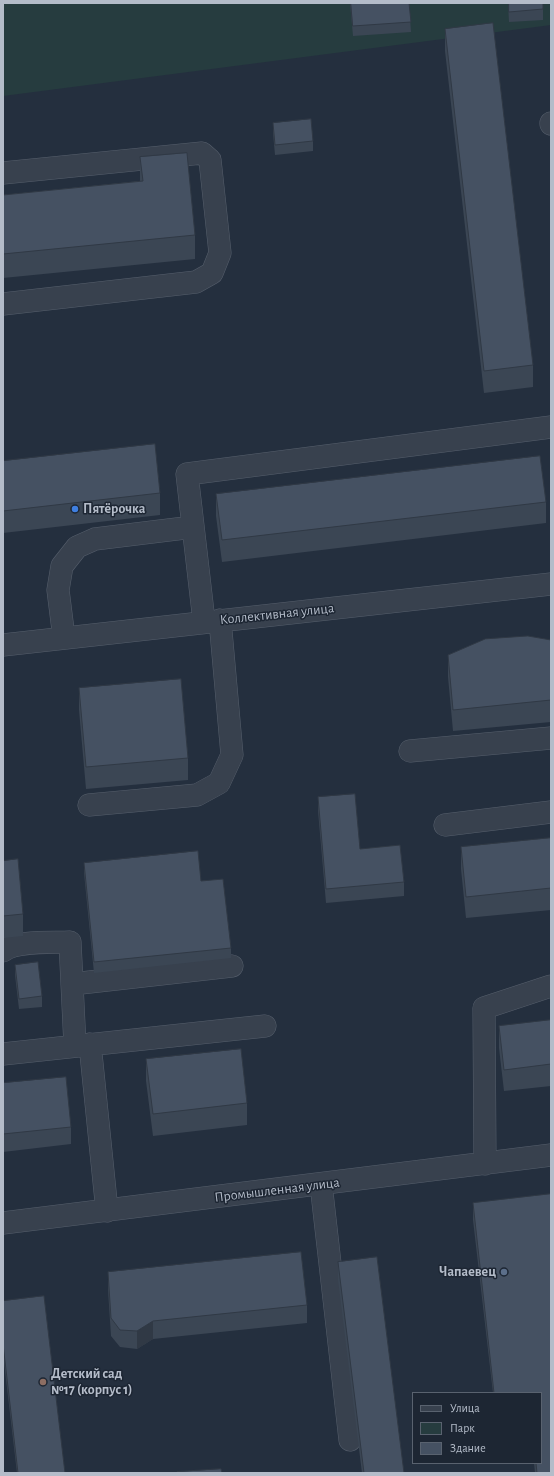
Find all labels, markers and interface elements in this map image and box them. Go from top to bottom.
place label: Пятёрочка [83,501,145,517]
marker: Пятёрочка [70,504,80,514]
street label: Коллективная улица [219,600,335,628]
street label: Промышленная улица [213,1174,341,1206]
place label: Чапаевец [439,1264,496,1280]
marker: Чапаевец [499,1267,509,1277]
place label: Детский сад №17 (корпус 1) [51,1366,132,1398]
marker: Детский сад №17 (корпус 1) [38,1377,48,1387]
legend [412,1392,542,1464]
text: Улица [450,1402,480,1414]
text: Парк [450,1422,475,1434]
text: Здание [450,1442,486,1454]

